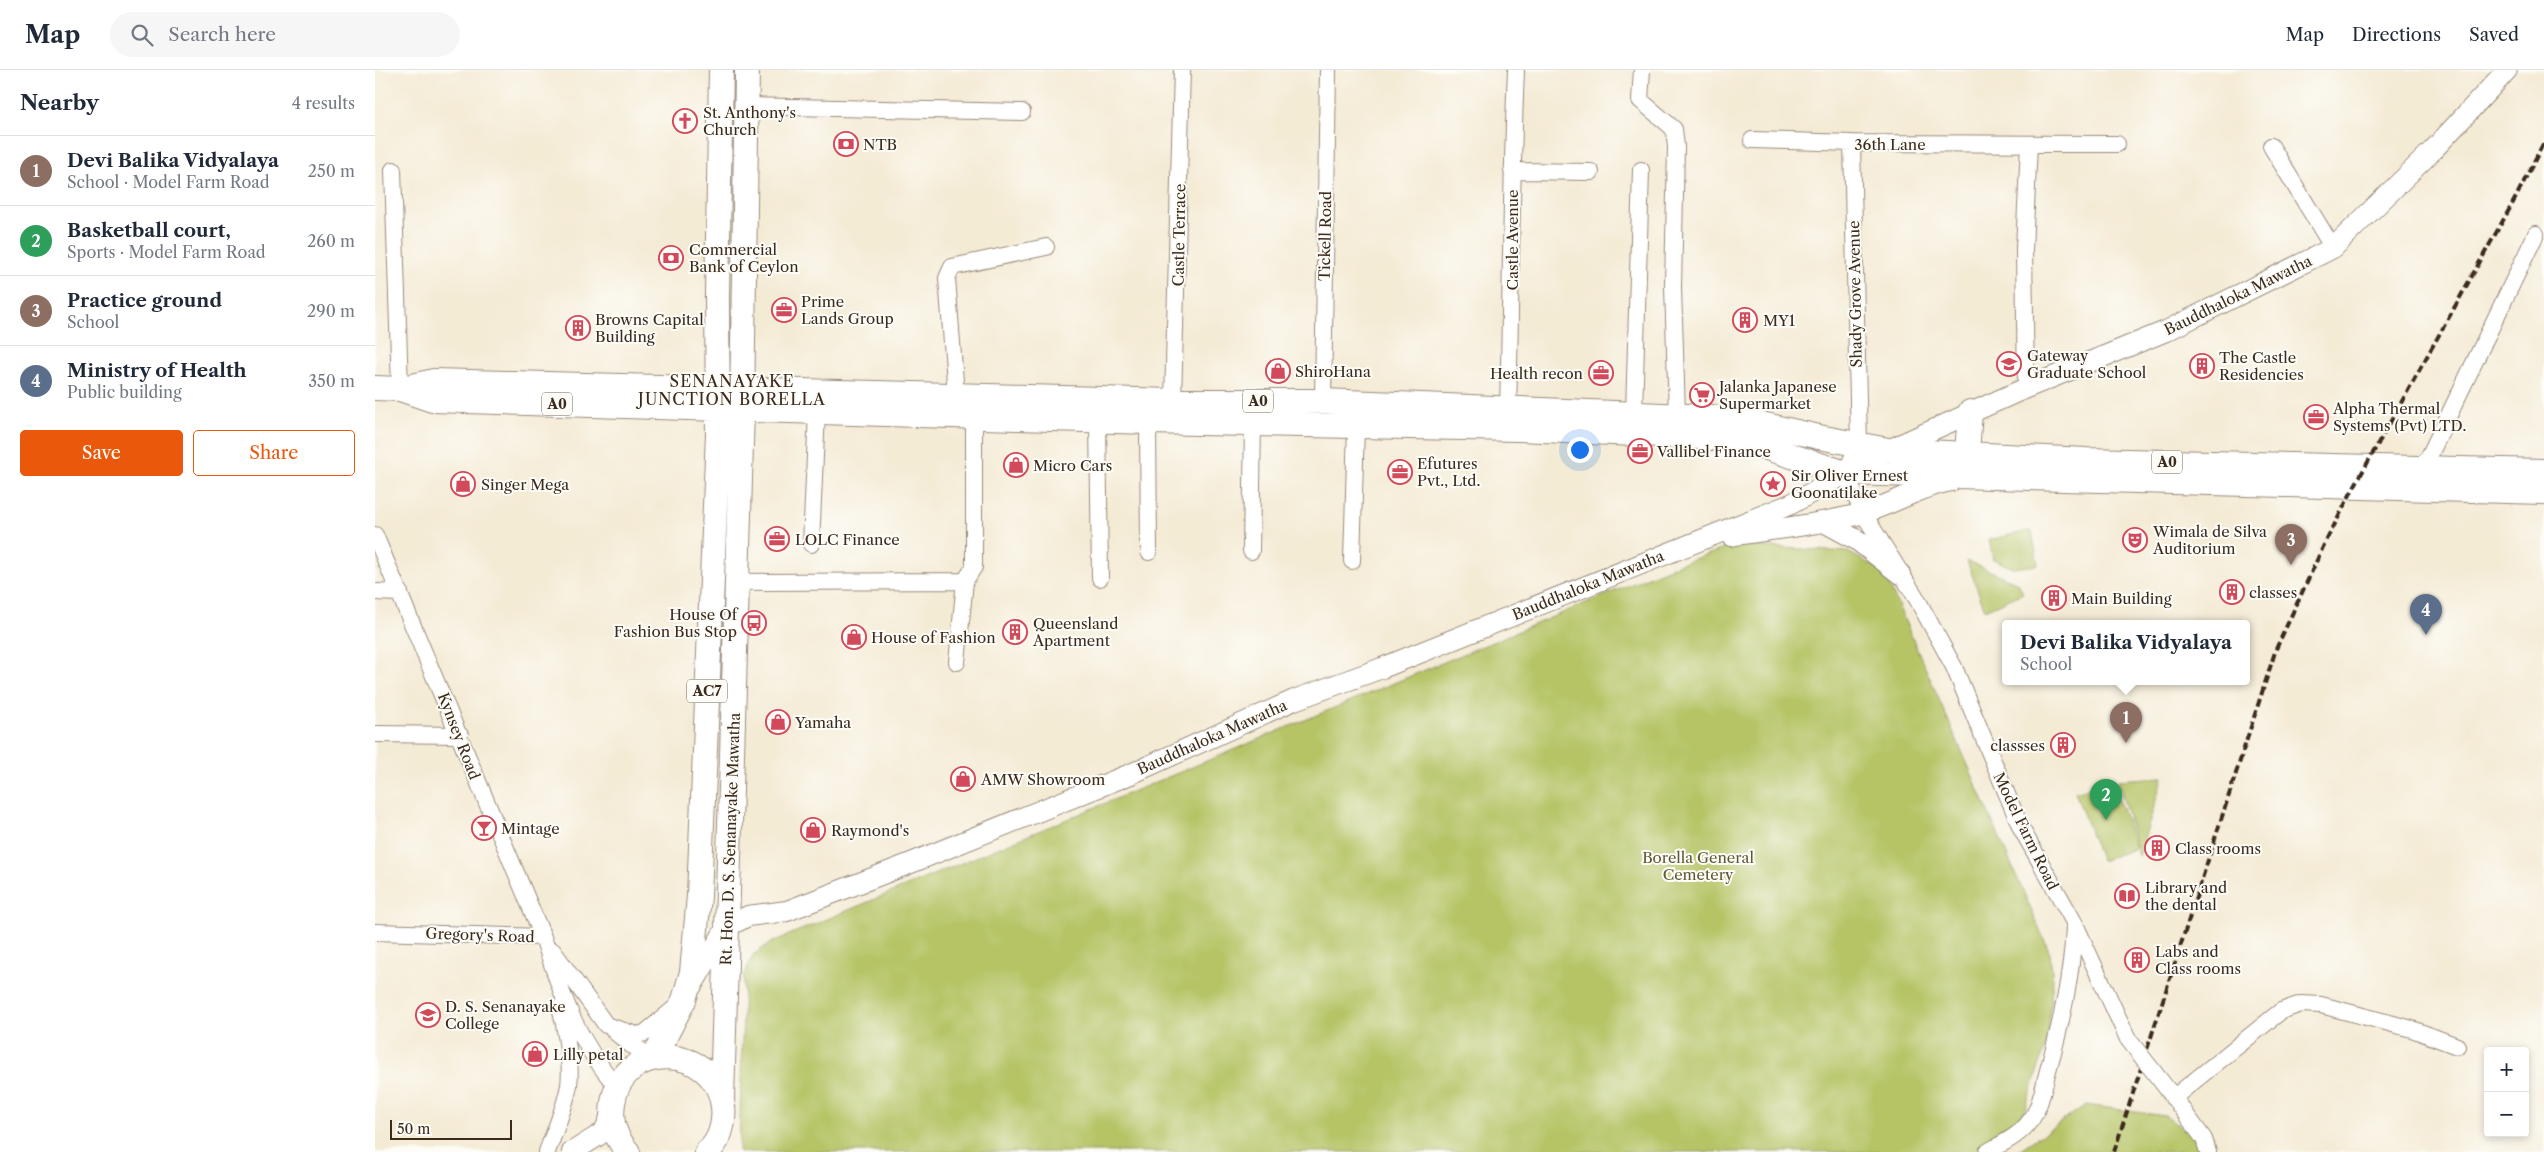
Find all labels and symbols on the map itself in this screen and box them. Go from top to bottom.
place label: St. Anthony's Church [703,103,796,139]
church icon: St. Anthony's Church [672,108,698,134]
bank icon: NTB [833,131,859,157]
place label: NTB [863,135,897,154]
street label: 36th Lane [1854,135,1926,154]
street label: Castle Terrace [1169,184,1189,286]
street label: Castle Avenue [1503,190,1522,290]
street label: Tickell Road [1315,191,1335,281]
street label: Shady Grove Avenue [1844,220,1866,368]
place label: Commercial Bank of Ceylon [689,240,799,276]
bank icon: Commercial Bank of Ceylon [658,245,684,271]
street label: Bauddhaloka Mawatha [2161,251,2315,339]
place label: Prime Lands Group [801,292,894,328]
office icon: Prime Lands Group [771,297,797,323]
building icon: MY1 [1732,307,1758,333]
place label: Browns Capital Building [595,310,704,346]
place label: MY1 [1763,311,1796,330]
building icon: Browns Capital Building [565,315,591,341]
place label: Gateway Graduate School [2027,346,2147,382]
place label: The Castle Residencies [2219,348,2304,384]
school or university icon: Gateway Graduate School [1996,351,2022,377]
building icon: The Castle Residencies [2189,353,2215,379]
shop icon: ShiroHana [1265,358,1291,384]
office icon: Health recon [1588,360,1614,386]
place label: ShiroHana [1295,362,1371,381]
place label: Health recon [1490,364,1584,383]
district label: SENANAYAKE JUNCTION BORELLA [635,371,826,409]
place label: Jalanka Japanese Supermarket [1717,377,1837,413]
supermarket icon: Jalanka Japanese Supermarket [1689,382,1715,408]
road number: A0 [1243,390,1273,412]
road number: A0 [542,392,572,416]
place label: Alpha Thermal Systems (Pvt) LTD. [2332,399,2466,435]
office icon: Alpha Thermal Systems (Pvt) LTD. [2303,404,2329,430]
your location [1567,437,1593,463]
office icon: Vallibel Finance [1627,438,1653,464]
place label: Vallibel Finance [1656,442,1771,461]
road number: A0 [2152,451,2182,474]
shop icon: Micro Cars [1003,452,1029,478]
place label: Efutures Pvt., Ltd. [1417,454,1480,490]
place label: Micro Cars [1033,456,1112,475]
office icon: Efutures Pvt., Ltd. [1387,459,1413,485]
place label: Sir Oliver Ernest Goonatilake [1791,466,1909,502]
shop icon: Singer Mega [450,471,476,497]
place icon: Sir Oliver Ernest Goonatilake [1760,471,1786,497]
place label: Singer Mega [481,475,569,494]
place label: Wimala de Silva Auditorium [2152,522,2267,558]
pin: 3 [2275,524,2307,565]
office icon: LOLC Finance [764,526,790,552]
theatre icon: Wimala de Silva Auditorium [2122,527,2148,553]
place label: LOLC Finance [795,530,900,549]
street label: Bauddhaloka Mawatha [1509,546,1667,624]
building icon: classes [2219,579,2245,605]
place label: classes [2249,583,2297,602]
building icon: Main Building [2041,585,2067,611]
place label: Main Building [2071,589,2172,608]
pin: 4 [2410,594,2442,635]
place label: House Of Fashion Bus Stop [614,605,739,641]
bus stop icon: House Of Fashion Bus Stop [741,610,767,636]
place label: Queensland Apartment [1032,614,1118,650]
building icon: Queensland Apartment [1002,619,1028,645]
shop icon: House of Fashion [841,624,867,650]
place label: House of Fashion [871,628,996,647]
road number: AC7 [687,680,727,702]
street label: Kynsey Road [434,690,484,782]
street label: Bauddhaloka Mawatha [1134,695,1290,779]
pin: 1 [2110,702,2142,743]
shop icon: Yamaha [765,709,791,735]
street label: Rt. Hon. D. S. Senanayake Mawatha [716,712,744,966]
place label: Yamaha [794,713,851,732]
building icon: classses [2050,732,2076,758]
place label: classses [1990,736,2045,755]
shop icon: AMW Showroom [950,766,976,792]
street label: Model Farm Road [1989,769,2063,893]
place label: AMW Showroom [980,770,1105,789]
pin: 2 [2090,779,2122,820]
bar icon: Mintage [471,815,497,841]
shop icon: Raymond's [800,817,826,843]
place label: Mintage [501,819,560,838]
place label: Raymond's [831,821,909,840]
building icon: Class rooms [2144,835,2170,861]
place label: Class rooms [2175,839,2261,858]
park label: Borella General Cemetery [1642,848,1754,884]
place label: Library and the dental [2145,878,2227,914]
library icon: Library and the dental [2114,883,2140,909]
street label: Gregory's Road [425,924,535,946]
place label: Labs and Class rooms [2155,942,2241,978]
building icon: Labs and Class rooms [2124,947,2150,973]
place label: D. S. Senanayake College [445,997,566,1033]
school or university icon: D. S. Senanayake College [415,1002,441,1028]
shop icon: Lilly petal [522,1041,548,1067]
place label: Lilly petal [553,1045,624,1064]
scale bar [390,1117,513,1140]

